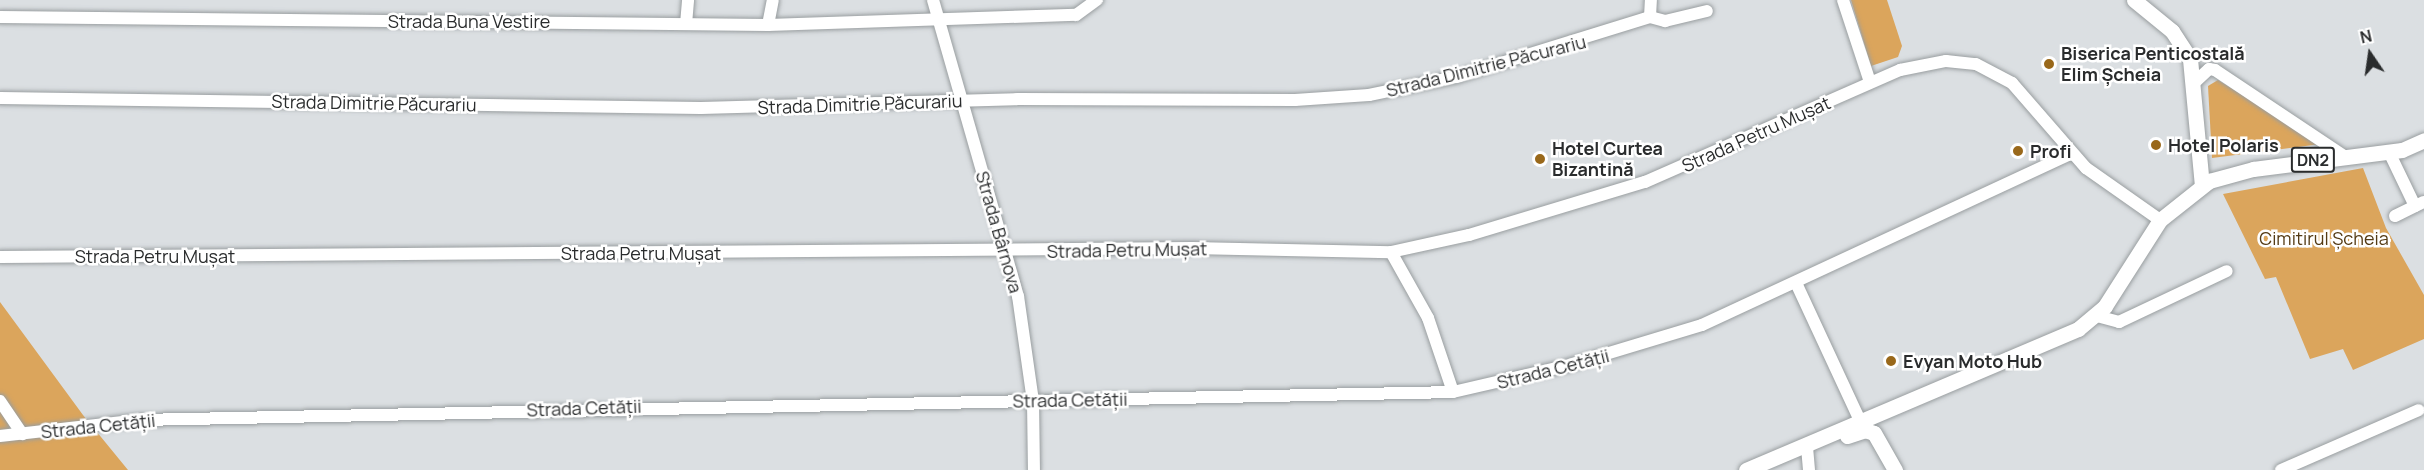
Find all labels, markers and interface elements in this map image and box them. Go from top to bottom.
street label: Strada Buna Vestire [388,10,550,32]
north arrow [2340,24,2400,84]
text: N [2358,24,2374,48]
street label: Strada Dimitrie Păcurariu [1384,31,1588,101]
place label: Biserica Penticostală Elim Șcheia [2061,43,2245,86]
marker: Biserica Penticostală Elim Șcheia [2042,57,2056,71]
street label: Strada Dimitrie Păcurariu [271,90,477,116]
street label: Strada Dimitrie Păcurariu [757,90,963,118]
street label: Strada Petru Mușat [1678,91,1834,177]
place label: Hotel Polaris [2168,134,2279,156]
place label: Hotel Curtea Bizantină [1552,138,1663,180]
marker: Hotel Polaris [2149,138,2163,152]
place label: Profi [2030,140,2072,162]
marker: Profi [2011,144,2025,158]
road number: DN2 [2290,147,2336,173]
marker: Hotel Curtea Bizantină [1533,152,1547,166]
street label: Strada Bârnova [971,169,1027,295]
park label: Cimitirul Șcheia [2259,227,2389,249]
street label: Strada Petru Mușat [1047,238,1207,262]
street label: Strada Petru Mușat [561,242,721,264]
street label: Strada Petru Mușat [75,245,235,267]
street label: Strada Cetății [1495,345,1611,393]
place label: Evyan Moto Hub [1903,350,2042,372]
marker: Evyan Moto Hub [1884,354,1898,368]
street label: Strada Cetății [1012,388,1128,412]
street label: Strada Cetății [526,395,642,421]
street label: Strada Cetății [40,409,156,443]

